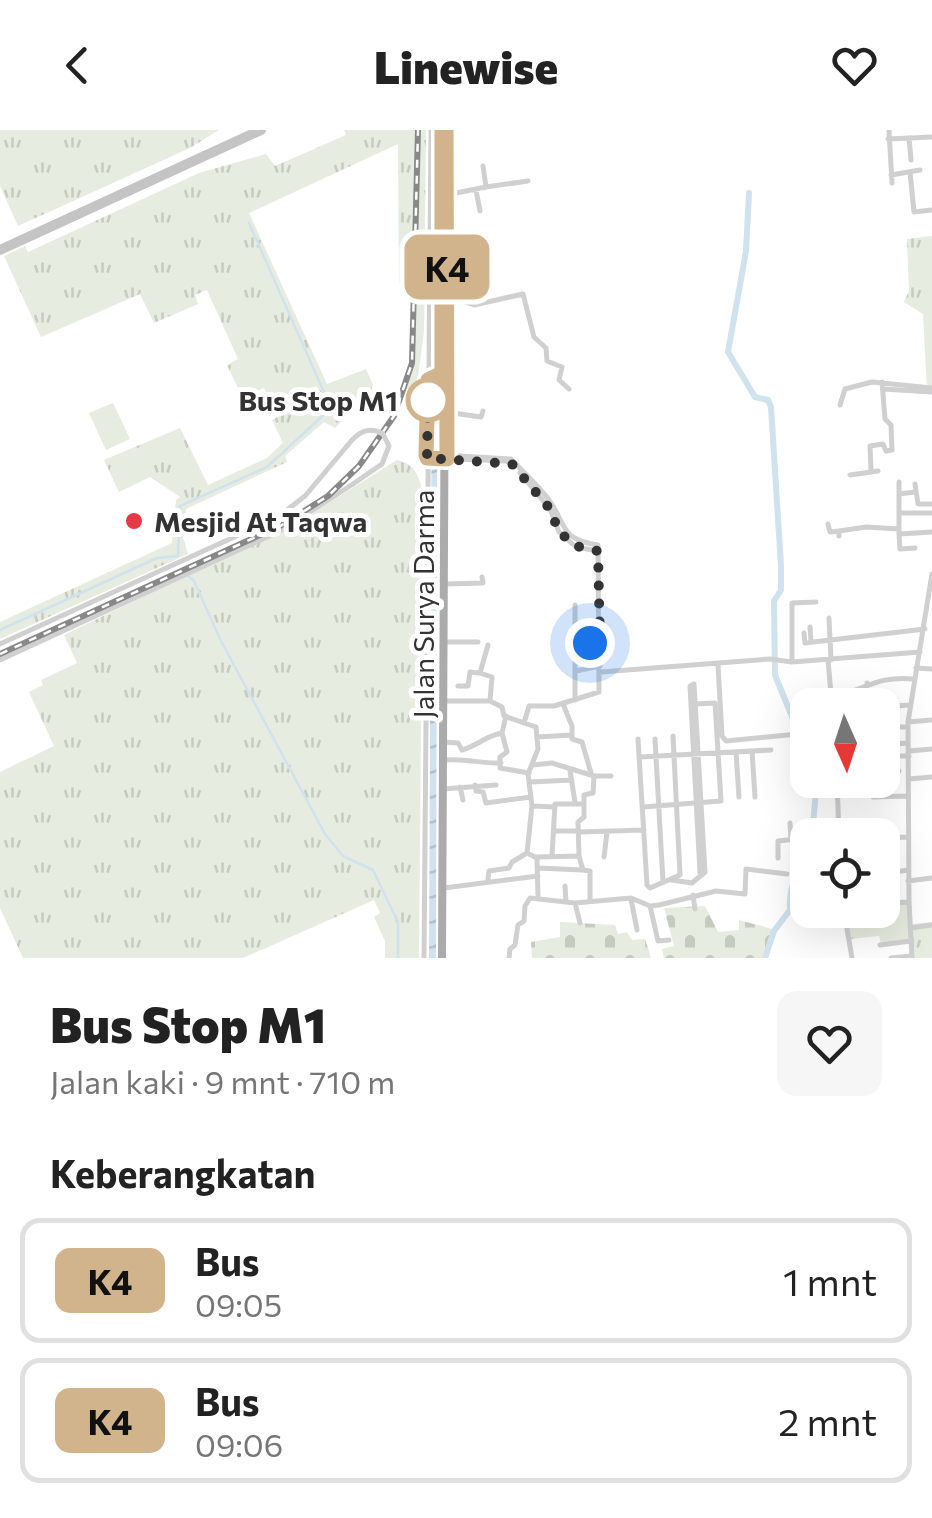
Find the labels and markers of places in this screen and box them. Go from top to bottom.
marker: Bus Stop M1 [407,379,449,421]
place label: Bus Stop M1 [239,383,398,417]
place label: Mesjid At Taqwa [154,504,367,538]
marker: Mesjid At Taqwa [123,510,145,532]

